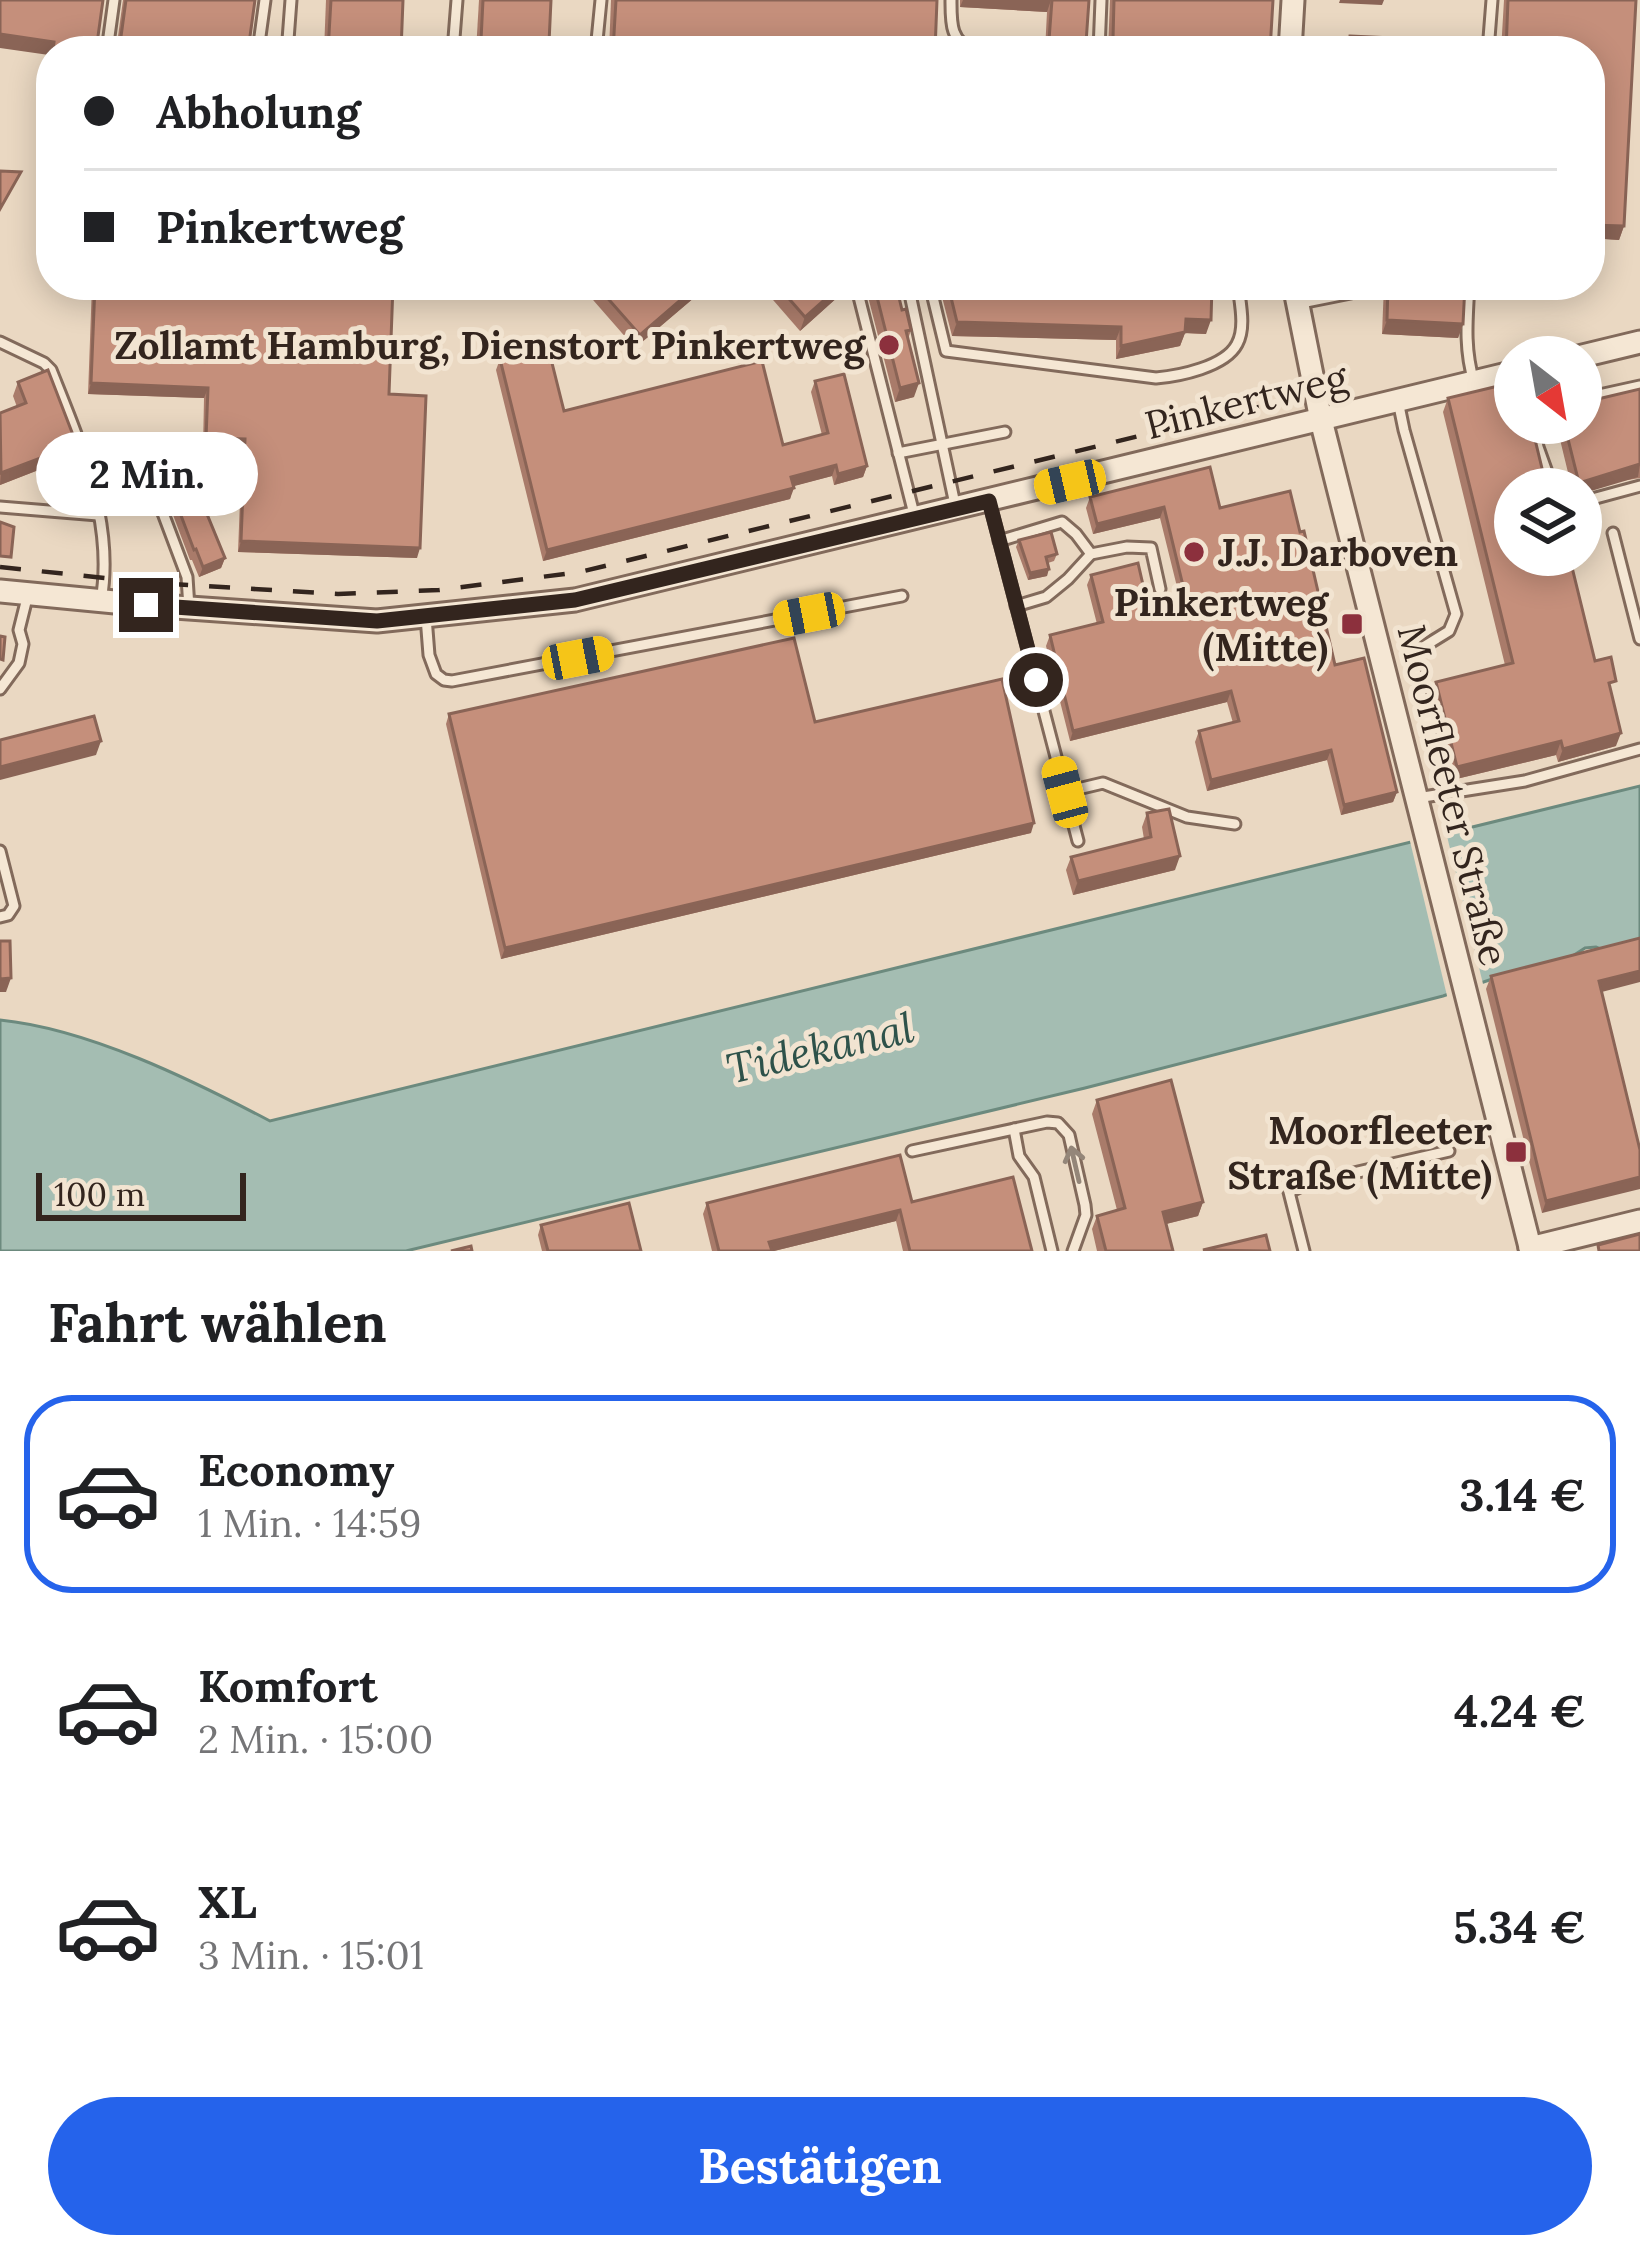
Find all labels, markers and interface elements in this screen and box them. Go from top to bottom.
text: Abholung [156,83,361,140]
text: Pinkertweg [156,198,404,255]
place label: Zollamt Hamburg, Dienstort Pinkertweg [114,320,866,370]
marker: Zollamt Hamburg, Dienstort Pinkertweg [876,332,902,358]
north arrow [1494,336,1602,444]
map controls [1494,336,1602,576]
street label: Pinkertweg [1140,351,1354,450]
callout: 2 Min. [35,431,257,515]
text: 2 Min. [89,449,205,499]
car [1031,456,1109,508]
button: layers [1494,468,1602,576]
place label: J.J. Darboven [1218,527,1458,577]
marker: J.J. Darboven [1181,539,1207,565]
place label: Pinkertweg (Mitte) [1113,577,1329,672]
route end [119,578,173,632]
car [770,589,848,639]
marker: Pinkertweg (Mitte) [1339,611,1365,637]
street label: Moorfleeter Straße [1386,619,1520,971]
car [539,633,617,683]
route start [1009,653,1063,707]
car [1038,753,1092,831]
water label: Tidekanal [721,1000,919,1096]
place label: Moorfleeter Straße (Mitte) [1227,1105,1492,1200]
marker: Moorfleeter Straße (Mitte) [1503,1139,1529,1165]
one-way arrow [1063,1145,1086,1183]
scale bar [36,1167,246,1220]
text: 100 m [54,1173,145,1215]
text: Fahrt wählen [48,1288,387,1357]
icon: car [54,1440,162,1548]
text: Economy [198,1441,394,1498]
text: 3.14 € [1459,1466,1586,1523]
text: 1 Min. · 14:59 [198,1498,422,1548]
icon: car [54,1656,162,1764]
text: Komfort [198,1657,378,1714]
text: 4.24 € [1454,1682,1586,1739]
text: 2 Min. · 15:00 [198,1714,433,1764]
icon: car [54,1872,162,1980]
text: XL [198,1873,257,1930]
text: 5.34 € [1453,1898,1586,1955]
text: 3 Min. · 15:01 [198,1930,424,1980]
button: Bestätigen [48,2097,1592,2235]

